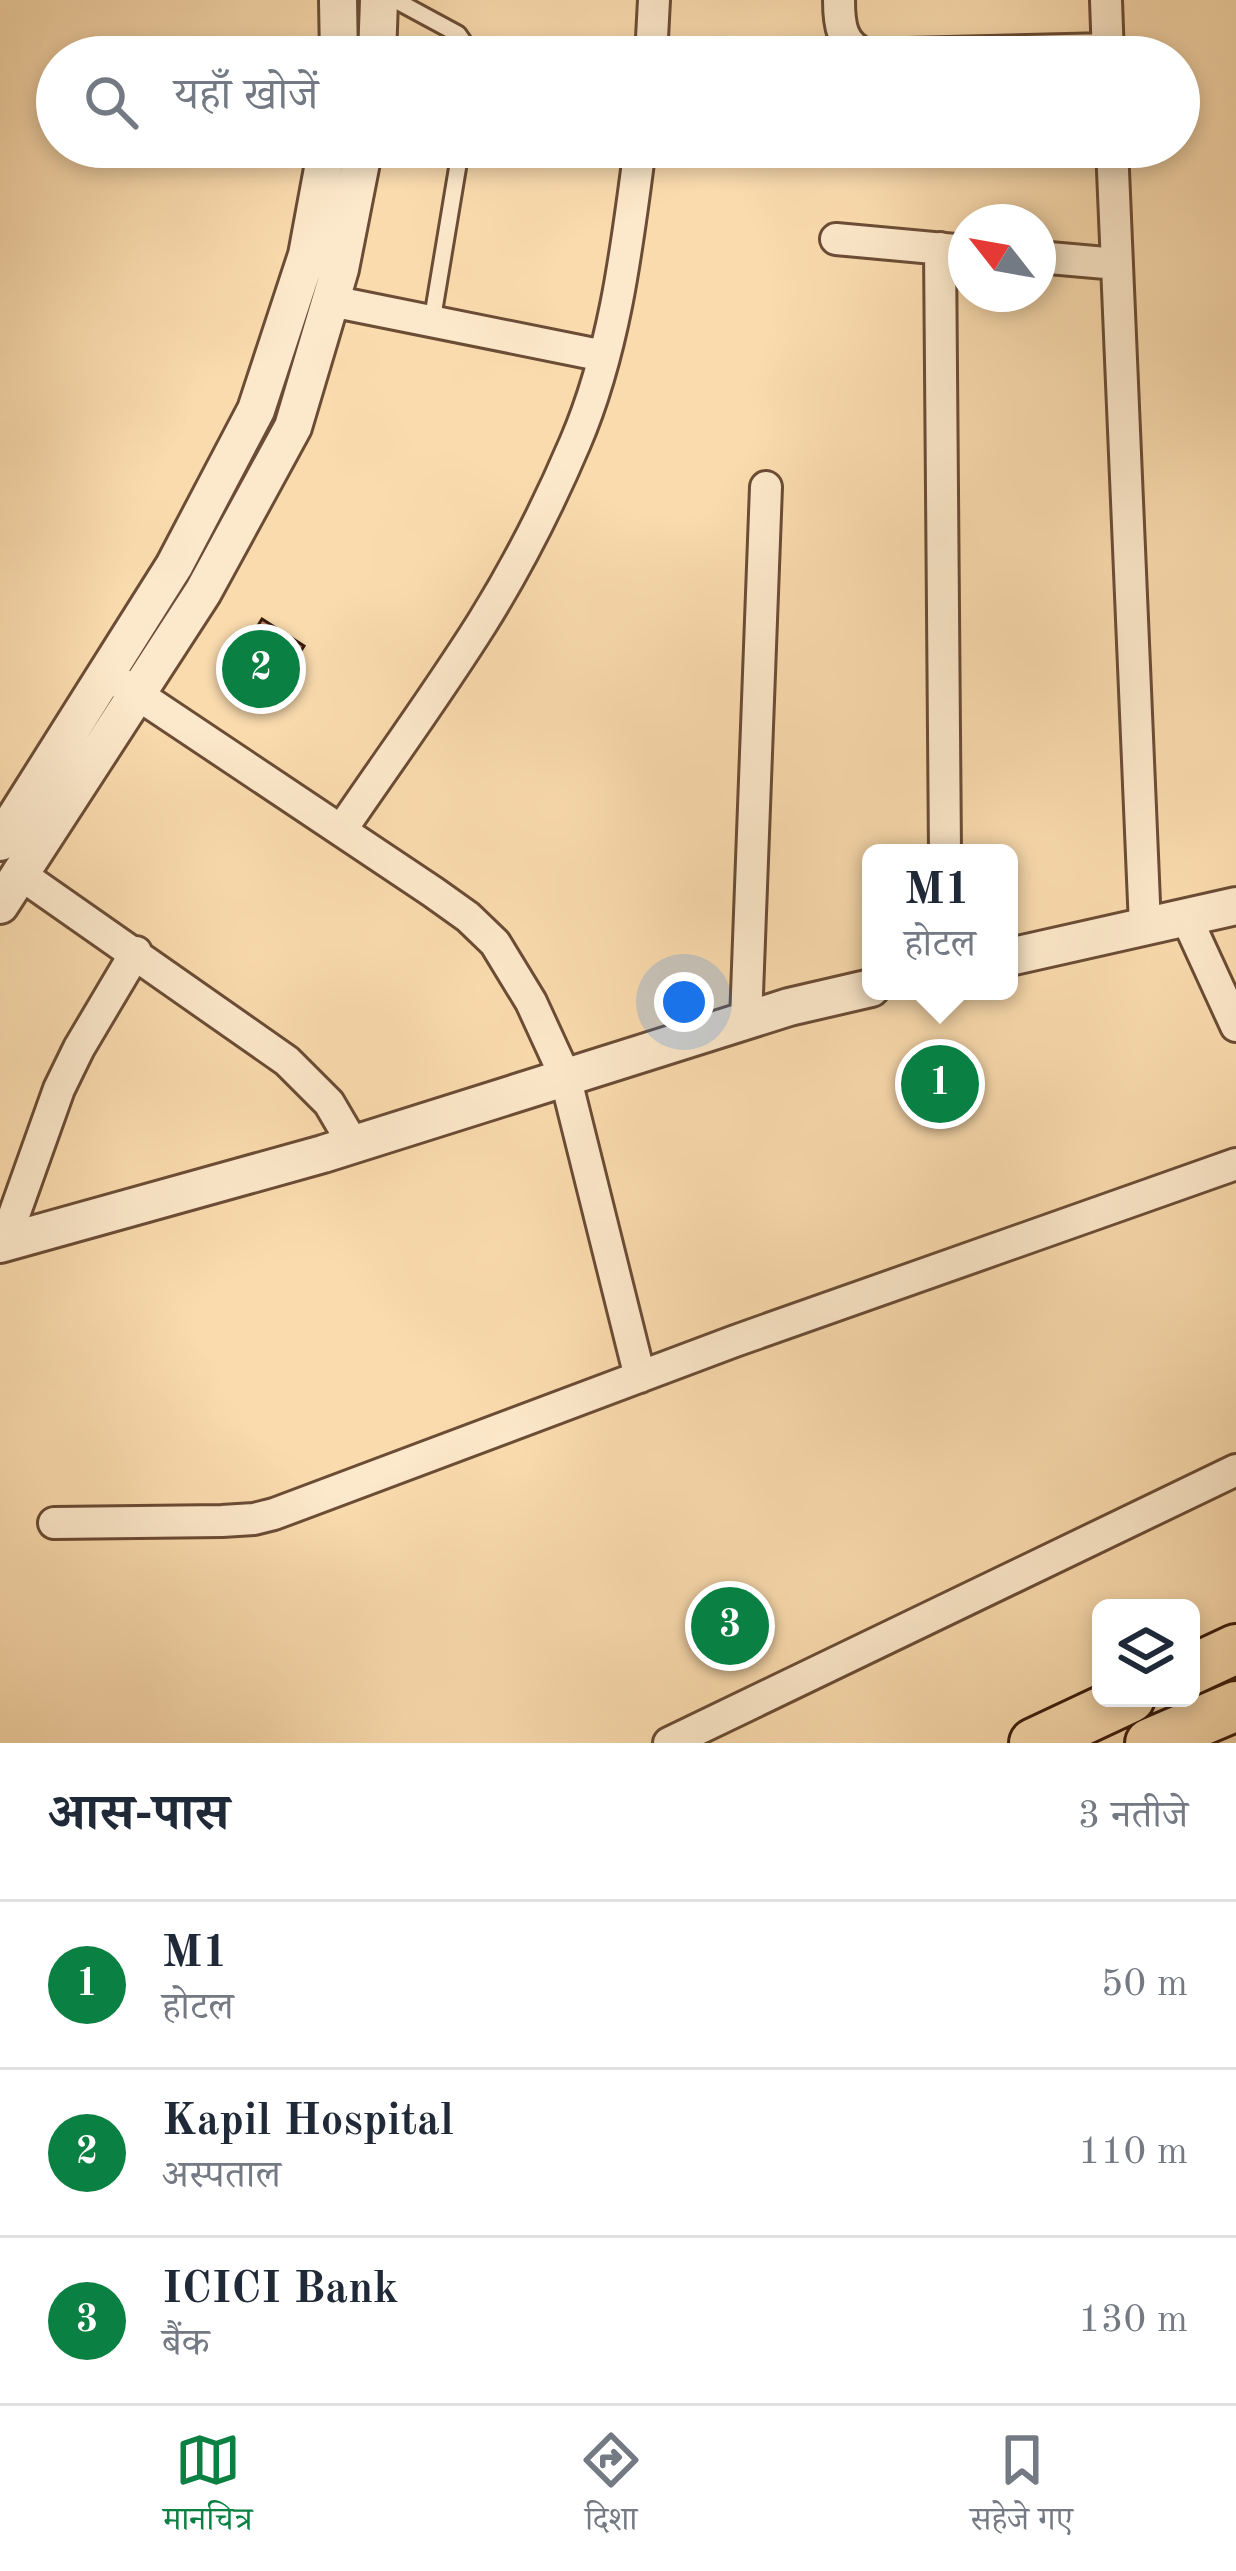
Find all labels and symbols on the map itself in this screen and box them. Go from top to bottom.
north arrow [948,204,1056,312]
pin: 2 [222,624,300,714]
your location [654,972,714,1032]
pin: 1 [901,1039,979,1129]
pin: 3 [691,1581,769,1671]

